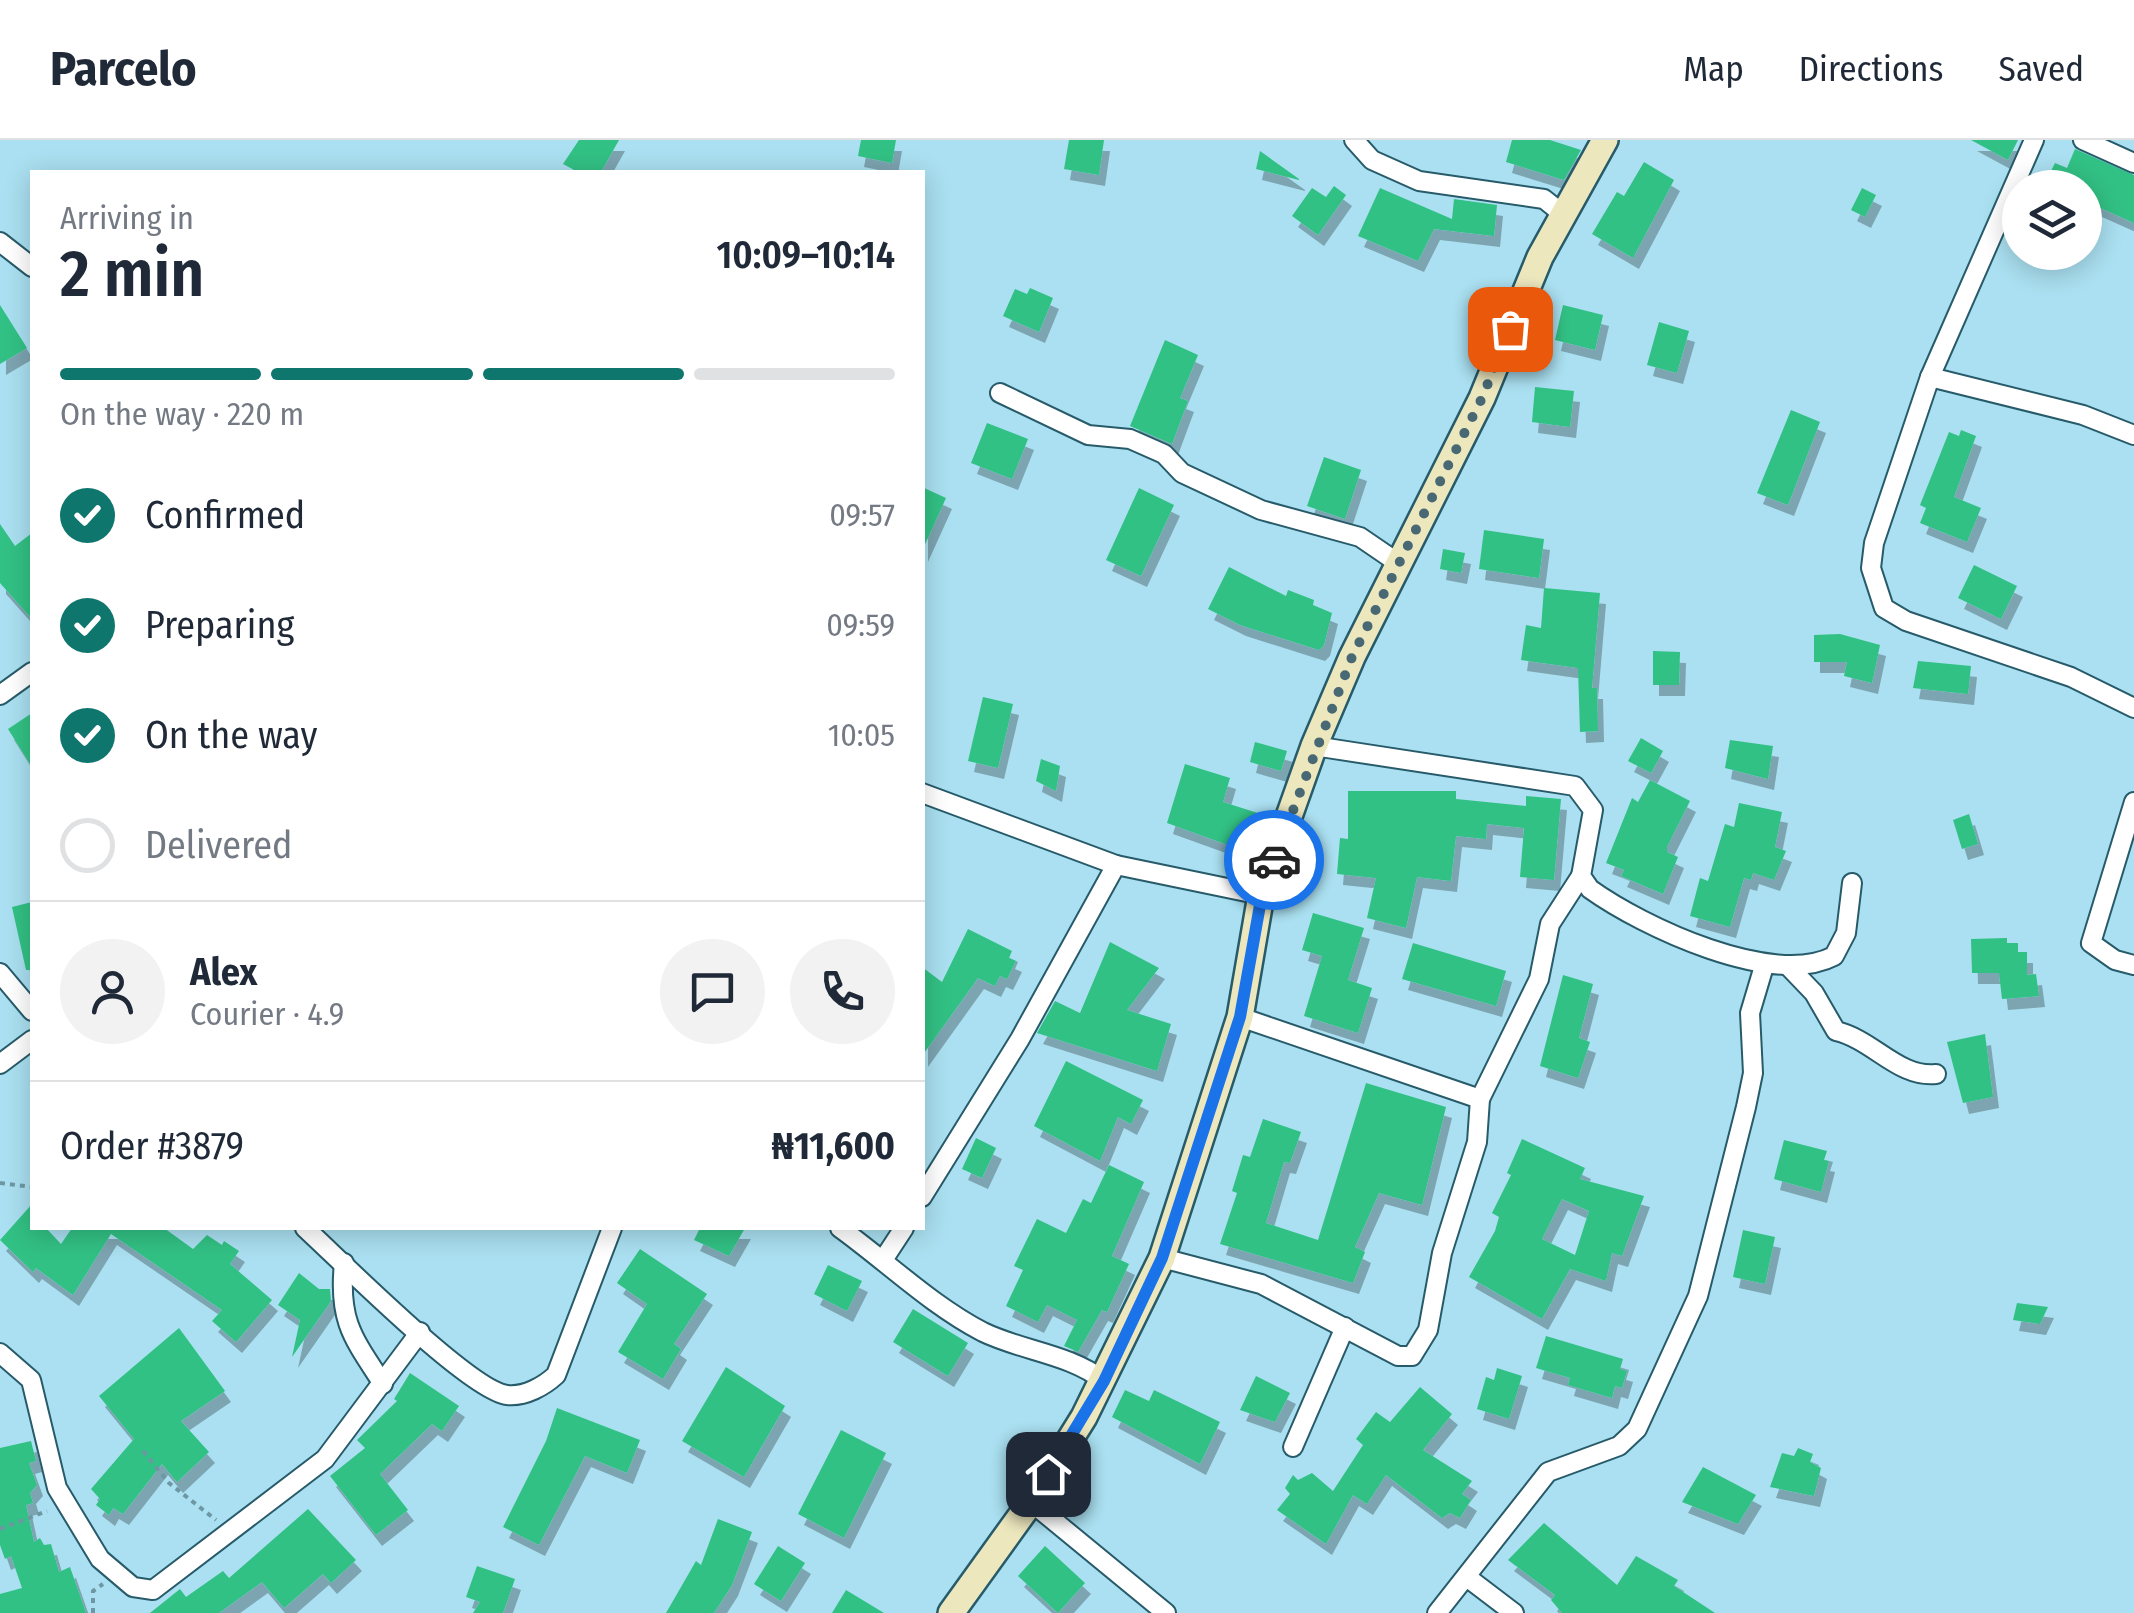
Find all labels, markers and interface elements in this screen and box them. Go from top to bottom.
text: Parcelo [50,40,197,98]
text: Map [1683,48,1744,90]
text: Directions [1799,48,1944,90]
text: Saved [1999,48,2084,90]
map controls [2002,170,2102,270]
button: layers [2002,170,2102,270]
text: Arriving in [60,199,194,237]
text: 10:09–10:14 [717,232,895,278]
text: 2 min [60,235,204,313]
pin [1468,287,1553,372]
icon: bag [1483,302,1538,357]
text: On the way · 220 m [60,395,304,433]
icon: check [60,488,115,543]
text: Confirmed [145,492,305,538]
text: 09:57 [829,496,895,534]
icon: check [60,598,115,653]
text: Preparing [145,602,294,648]
text: 09:59 [826,606,895,644]
icon: check [60,708,115,763]
text: On the way [145,712,317,758]
text: 10:05 [828,716,895,754]
courier [1224,810,1324,910]
text: Delivered [145,822,292,868]
icon: car [1247,833,1302,888]
button: person [60,939,165,1044]
button: chat [660,939,765,1044]
button: phone [790,939,895,1044]
text: Alex [190,949,257,995]
text: Courier · 4.9 [190,995,344,1033]
text: Order #3879 [60,1123,244,1169]
text: ₦11,600 [772,1123,895,1169]
pin [1006,1432,1091,1517]
icon: home [1021,1447,1076,1502]

